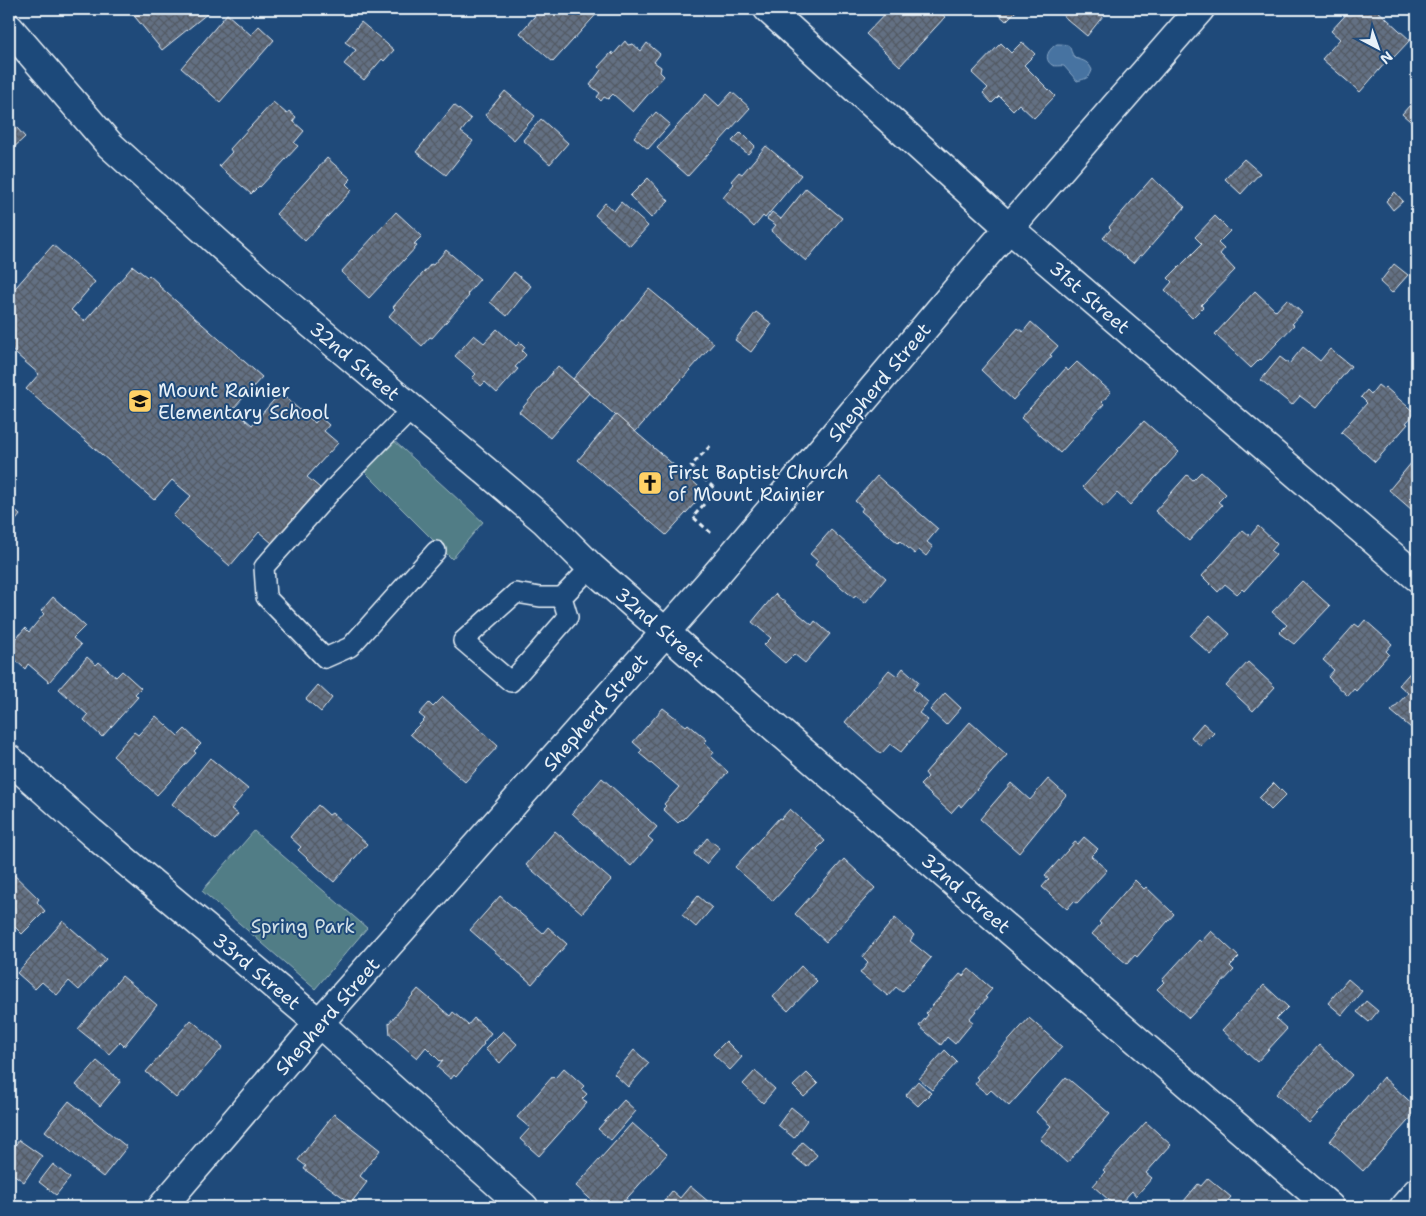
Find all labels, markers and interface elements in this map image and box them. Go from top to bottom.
north arrow [1354,22,1404,72]
text: N [1376,47,1397,68]
street label: 31st Street [1044,255,1135,339]
street label: 32nd Street [304,316,405,407]
street label: Shepherd Street [822,318,937,447]
place label: Mount Rainier Elementary School [158,378,329,425]
school or university icon: Mount Rainier Elementary School [127,388,153,414]
place label: First Baptist Church of Mount Rainier [668,460,849,507]
church icon: First Baptist Church of Mount Rainier [637,470,663,496]
street label: 32nd Street [610,582,710,673]
street label: Shepherd Street [537,648,653,776]
street label: 32nd Street [916,848,1016,939]
park label: Spring Park [251,914,355,939]
street label: 33rd Street [207,927,306,1016]
street label: Shepherd Street [269,952,385,1080]

